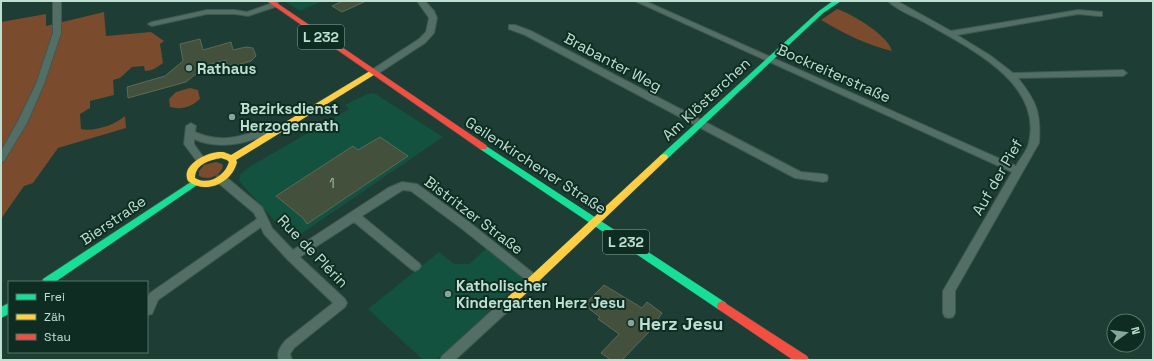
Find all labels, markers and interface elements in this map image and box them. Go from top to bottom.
road number: L 232 [298,25,344,49]
street label: Brabanter Weg [561,28,665,96]
street label: Bockreiterstraße [774,39,894,107]
street label: Am Klösterchen [658,53,754,145]
place label: Rathaus [197,59,256,78]
marker: Rathaus [184,63,194,73]
place label: Bezirksdienst Herzogenrath [240,99,339,135]
marker: Bezirksdienst Herzogenrath [227,112,237,122]
street label: Geilenkirchener Straße [462,112,610,218]
street label: Auf der Pief [968,135,1027,219]
street label: Bistritzer Straße [421,172,527,258]
house number: 1 [329,175,335,192]
street label: Bierstraße [77,191,149,249]
street label: Rue de Plérin [274,211,352,291]
road number: L 232 [603,230,649,254]
place label: Katholischer Kindergarten Herz Jesu [456,276,625,312]
legend [8,281,148,353]
text: Frei [44,289,65,305]
marker: Katholischer Kindergarten Herz Jesu [443,289,453,299]
text: Zäh [44,309,65,325]
place label: Herz Jesu [639,312,723,335]
north arrow [1106,313,1146,353]
marker: Herz Jesu [626,318,636,328]
text: N [1128,325,1143,336]
text: Stau [44,329,71,345]

